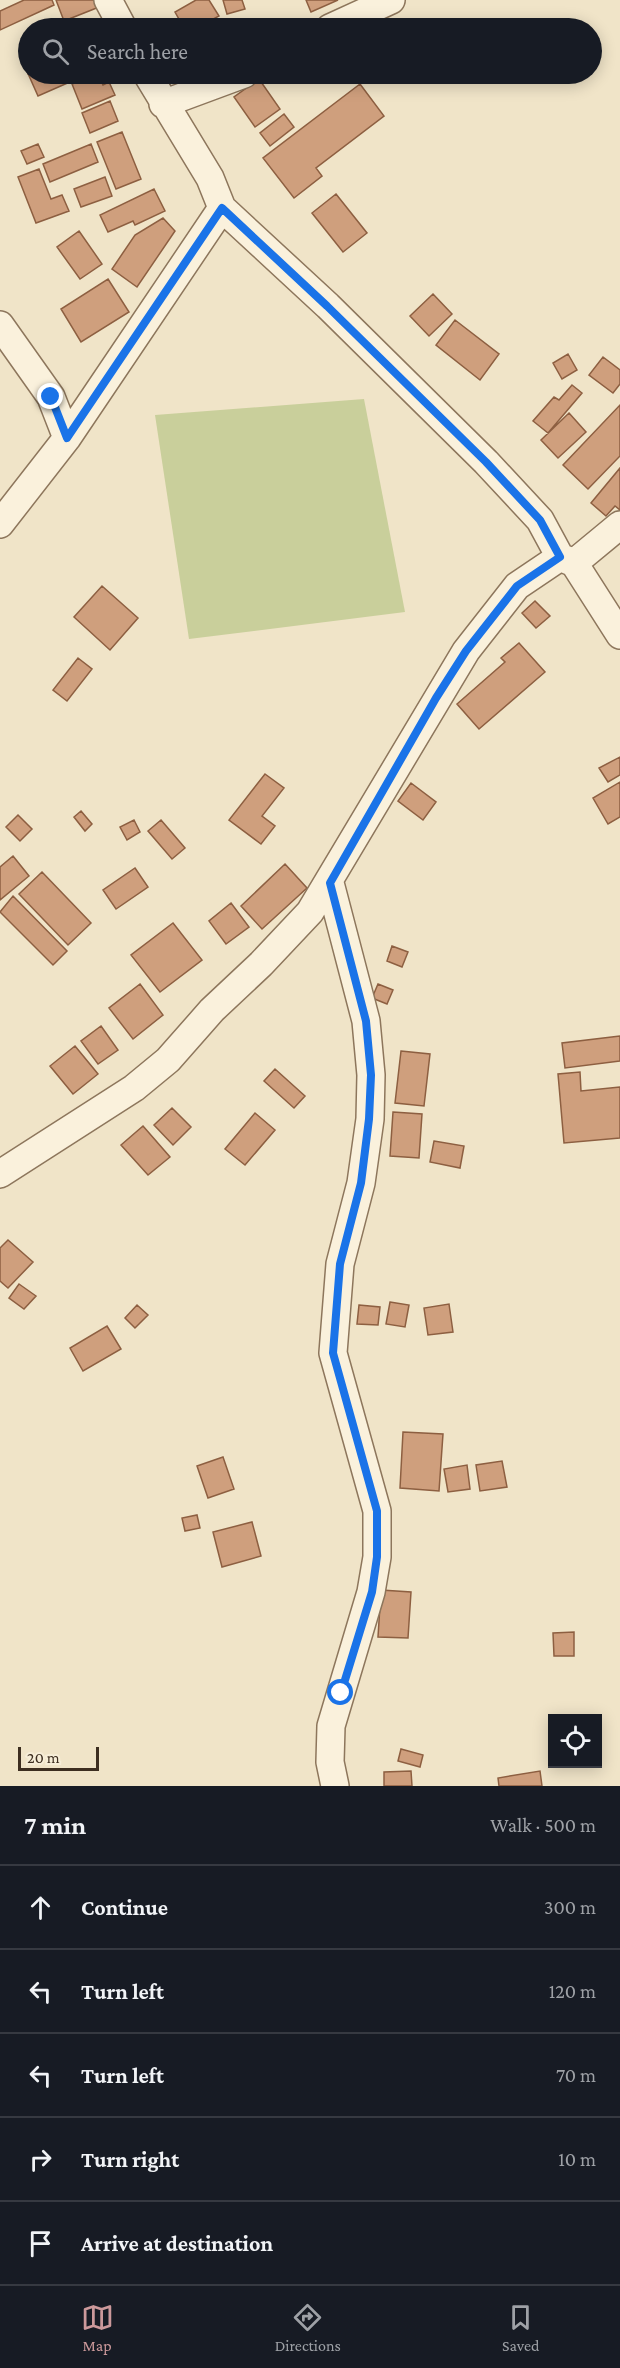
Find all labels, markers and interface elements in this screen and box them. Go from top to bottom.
search box [18,18,602,84]
icon: search [39,35,72,68]
text: Search here [87,39,188,64]
route end [37,383,63,409]
route start [327,1679,353,1705]
map controls [548,1714,602,1768]
button: locate [548,1714,602,1768]
scale bar [18,1744,99,1772]
text: 20 m [27,1749,60,1766]
text: 7 min [24,1811,86,1840]
text: Walk · 500 m [490,1814,596,1836]
icon: ahead [24,1891,57,1924]
text: Continue [81,1895,168,1920]
text: 300 m [544,1896,596,1918]
icon: left [24,1975,57,2008]
text: Turn left [81,1979,164,2004]
text: 120 m [549,1980,596,2002]
icon: left [24,2059,57,2092]
text: Turn left [81,2063,164,2088]
text: 70 m [556,2064,596,2086]
icon: right [24,2143,57,2176]
text: Turn right [81,2147,179,2172]
text: 10 m [558,2148,596,2170]
icon: arrive [24,2227,57,2260]
text: Arrive at destination [81,2231,273,2256]
tab: Map [81,2301,114,2354]
tab: Directions [275,2301,341,2354]
tab: Saved [502,2301,539,2354]

